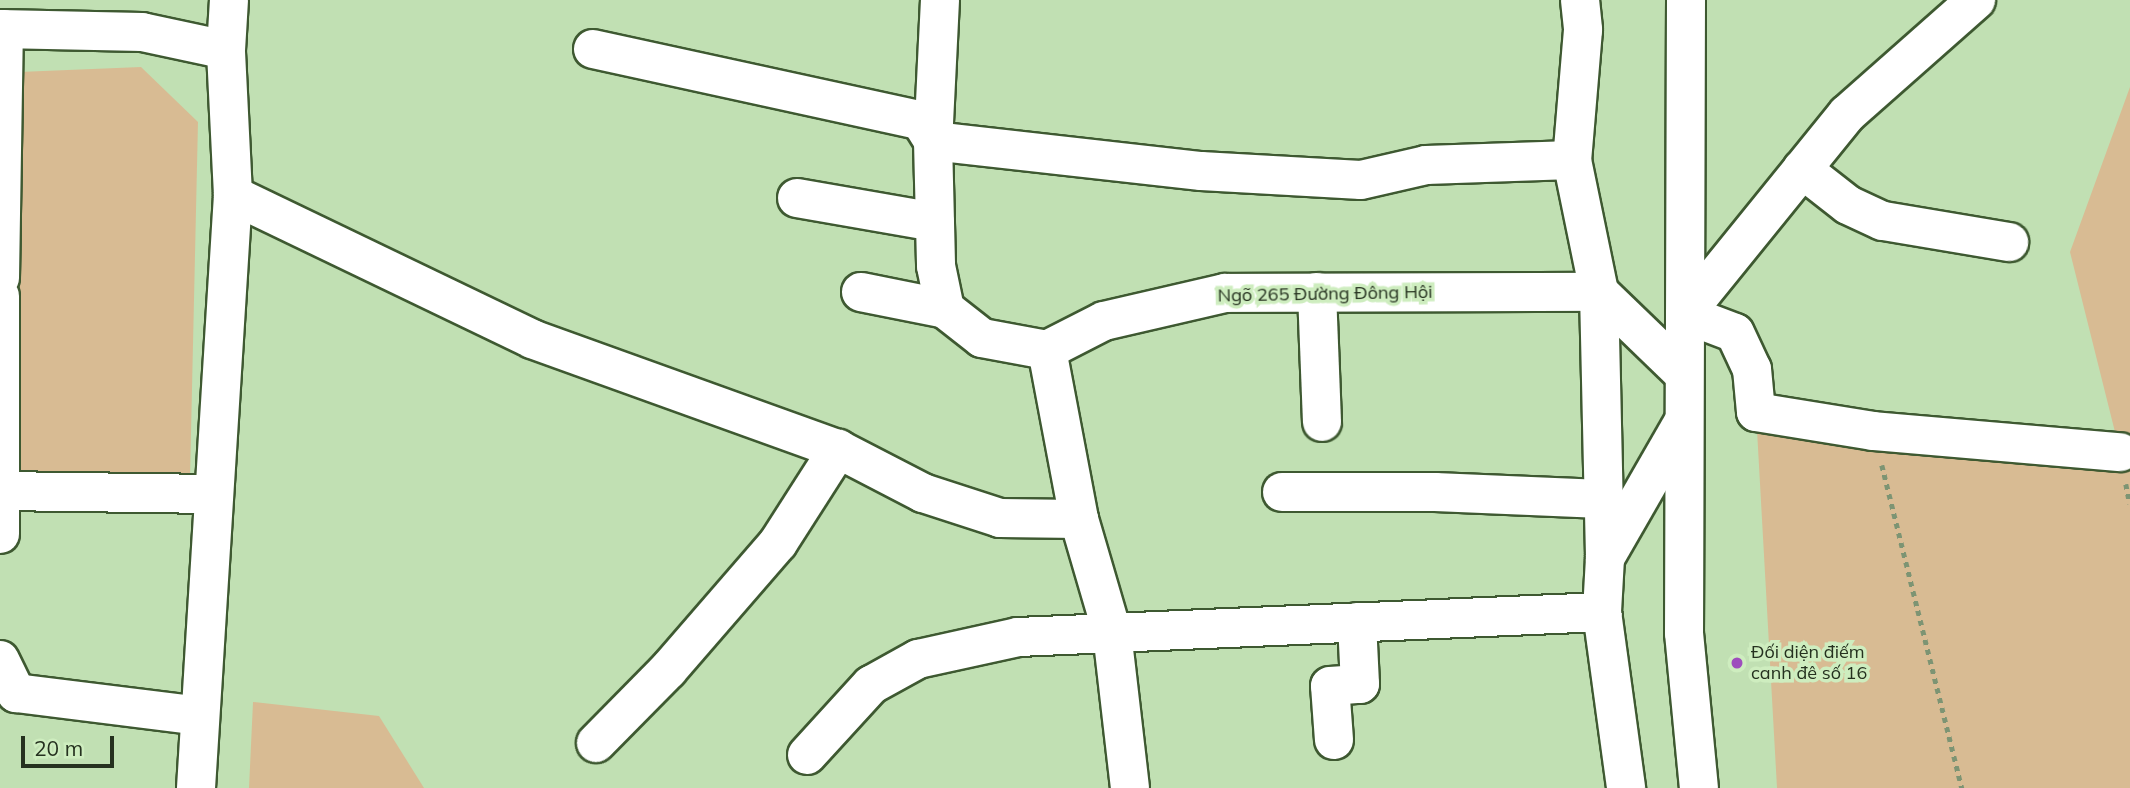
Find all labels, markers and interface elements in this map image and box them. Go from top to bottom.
street label: Ngõ 265 Đường Đông Hội [1217,281,1433,307]
place label: Đối diện điếm canh đê số 16 [1751,642,1867,684]
marker: Đối diện điếm canh đê số 16 [1729,655,1745,671]
scale bar [24,722,117,766]
text: 20 m [34,735,83,761]

